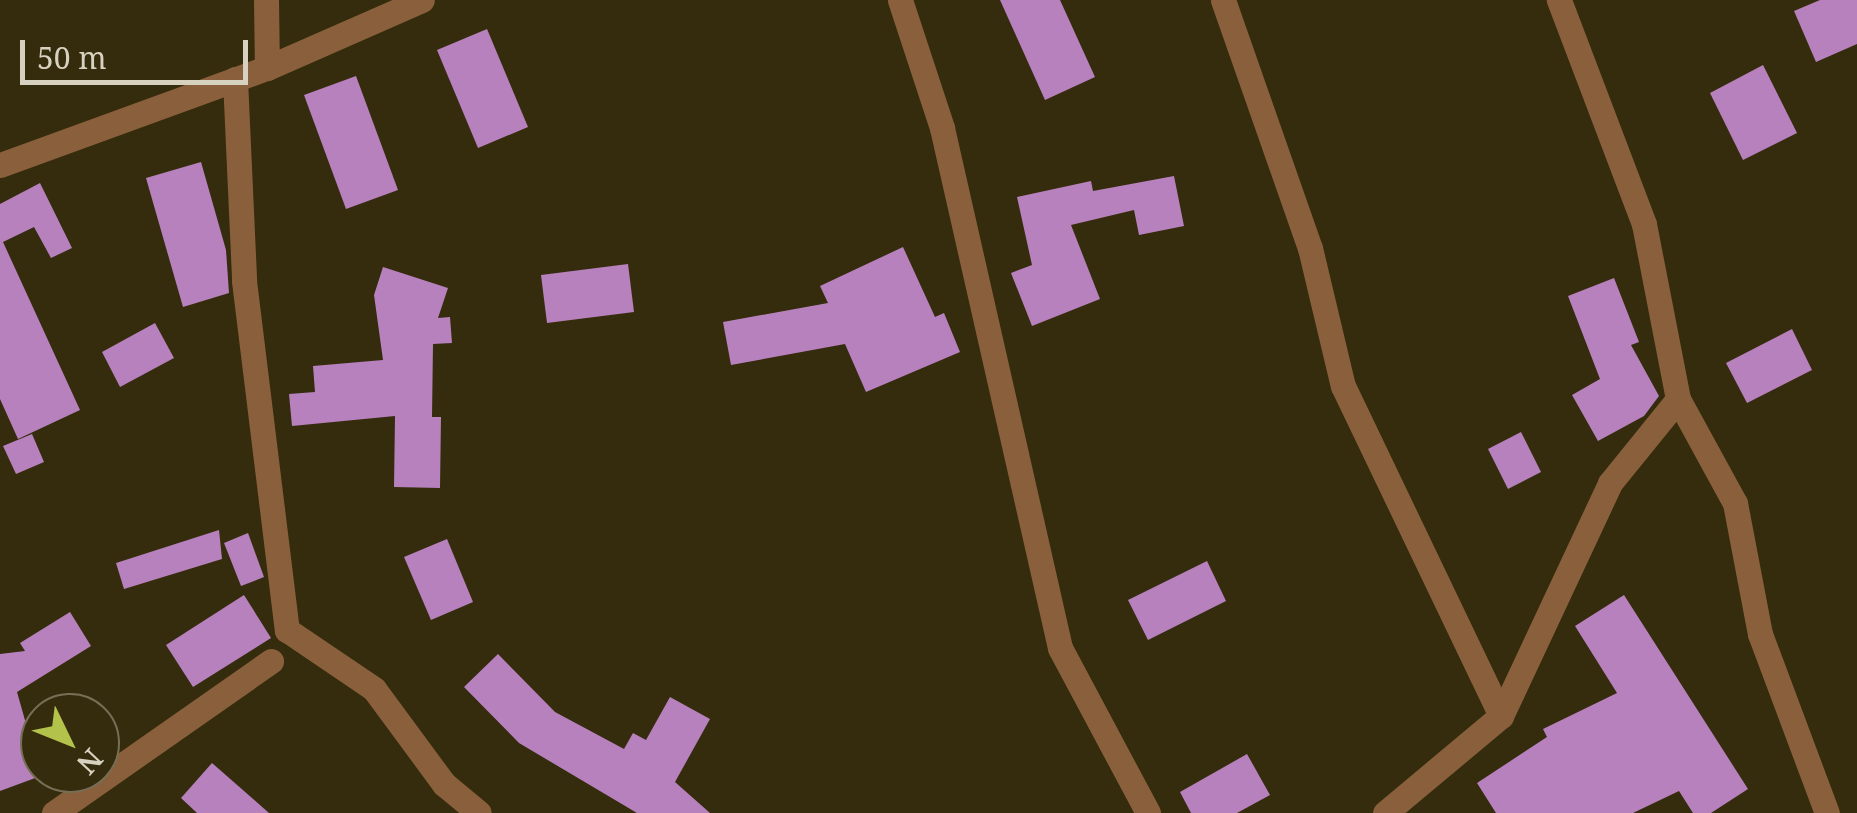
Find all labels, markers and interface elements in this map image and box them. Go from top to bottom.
scale bar [25,20,252,82]
text: 50 m [37,37,107,78]
north arrow [20,693,120,793]
text: N [69,741,112,783]

